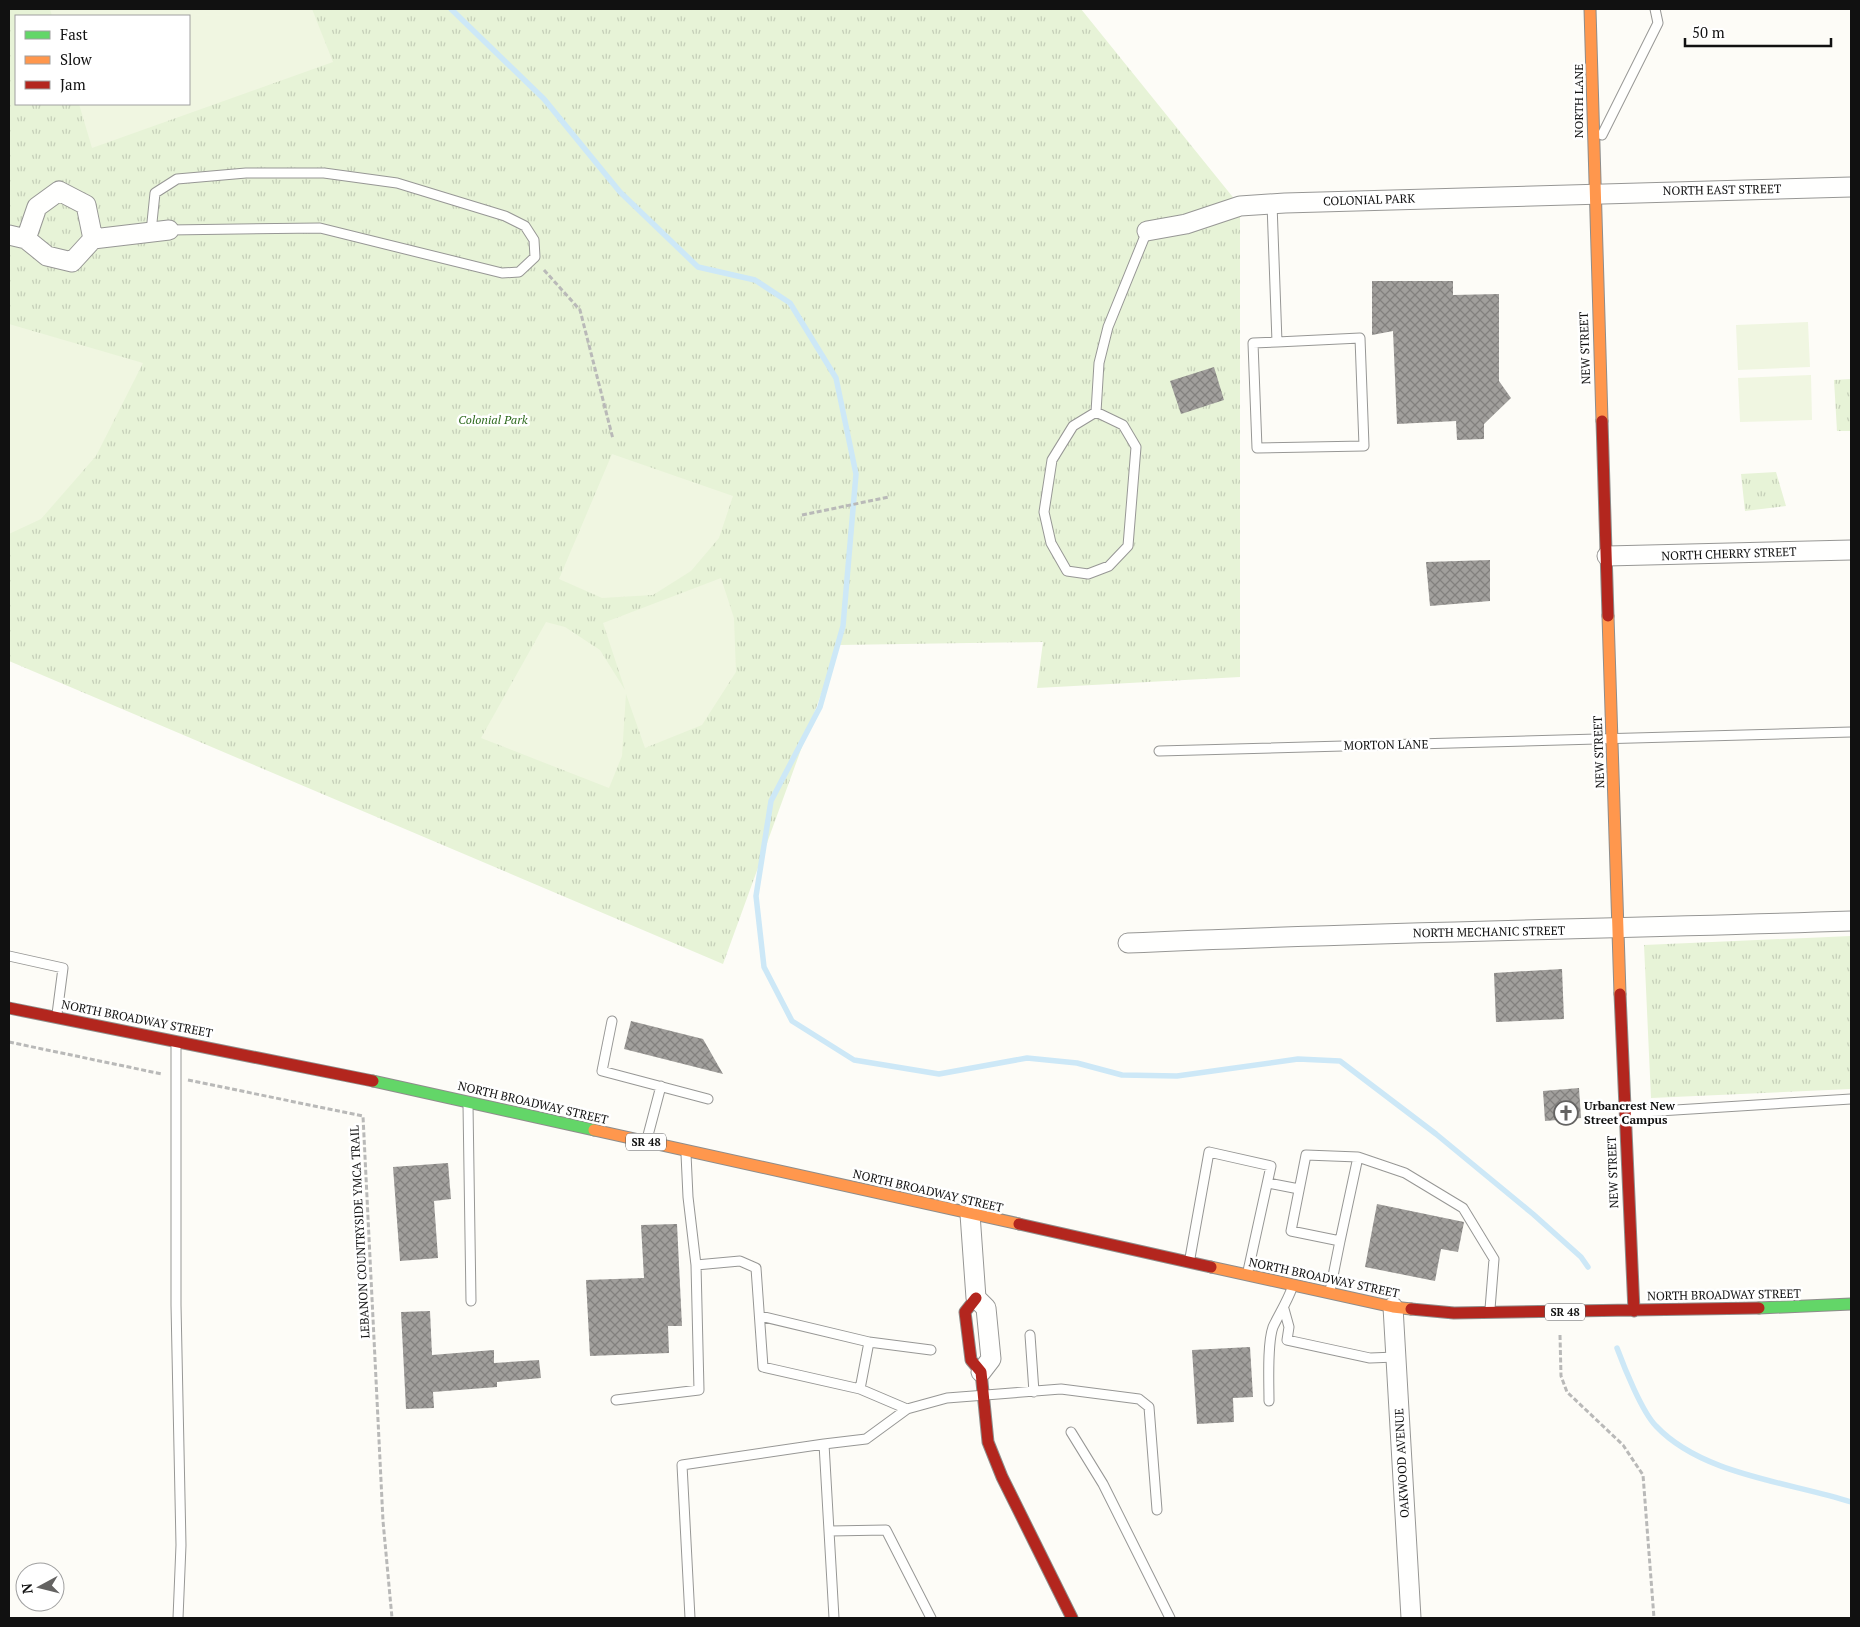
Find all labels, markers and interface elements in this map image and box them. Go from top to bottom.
legend [15,15,190,105]
scale bar [1685,15,1831,47]
text: 50 m [1692,22,1725,42]
text: Fast [60,24,88,44]
text: Slow [60,49,93,69]
street label: NORTH LANE [1571,64,1586,138]
text: Jam [60,74,86,94]
street label: NORTH EAST STREET [1663,181,1782,198]
street label: COLONIAL PARK [1323,190,1416,209]
street label: NEW STREET [1576,311,1593,385]
park label: Colonial Park [458,412,528,427]
street label: NORTH CHERRY STREET [1661,544,1797,563]
street label: NEW STREET [1590,715,1607,789]
street label: MORTON LANE [1344,736,1428,753]
street label: NORTH MECHANIC STREET [1413,923,1566,940]
street label: NORTH BROADWAY STREET [60,996,215,1041]
street label: NORTH BROADWAY STREET [457,1078,610,1127]
place label: Urbancrest New Street Campus [1584,1098,1675,1127]
church icon: Urbancrest New Street Campus [1553,1100,1579,1126]
street label: LEBANON COUNTRYSIDE YMCA TRAIL [346,1125,373,1339]
road number: SR 48 [626,1134,666,1150]
street label: NEW STREET [1604,1135,1621,1209]
street label: NORTH BROADWAY STREET [852,1166,1005,1215]
street label: NORTH BROADWAY STREET [1247,1254,1401,1301]
street label: NORTH BROADWAY STREET [1647,1286,1802,1303]
road number: SR 48 [1545,1304,1585,1320]
street label: OAKWOOD AVENUE [1391,1408,1412,1518]
north arrow [15,1562,65,1612]
text: N [16,1582,37,1595]

